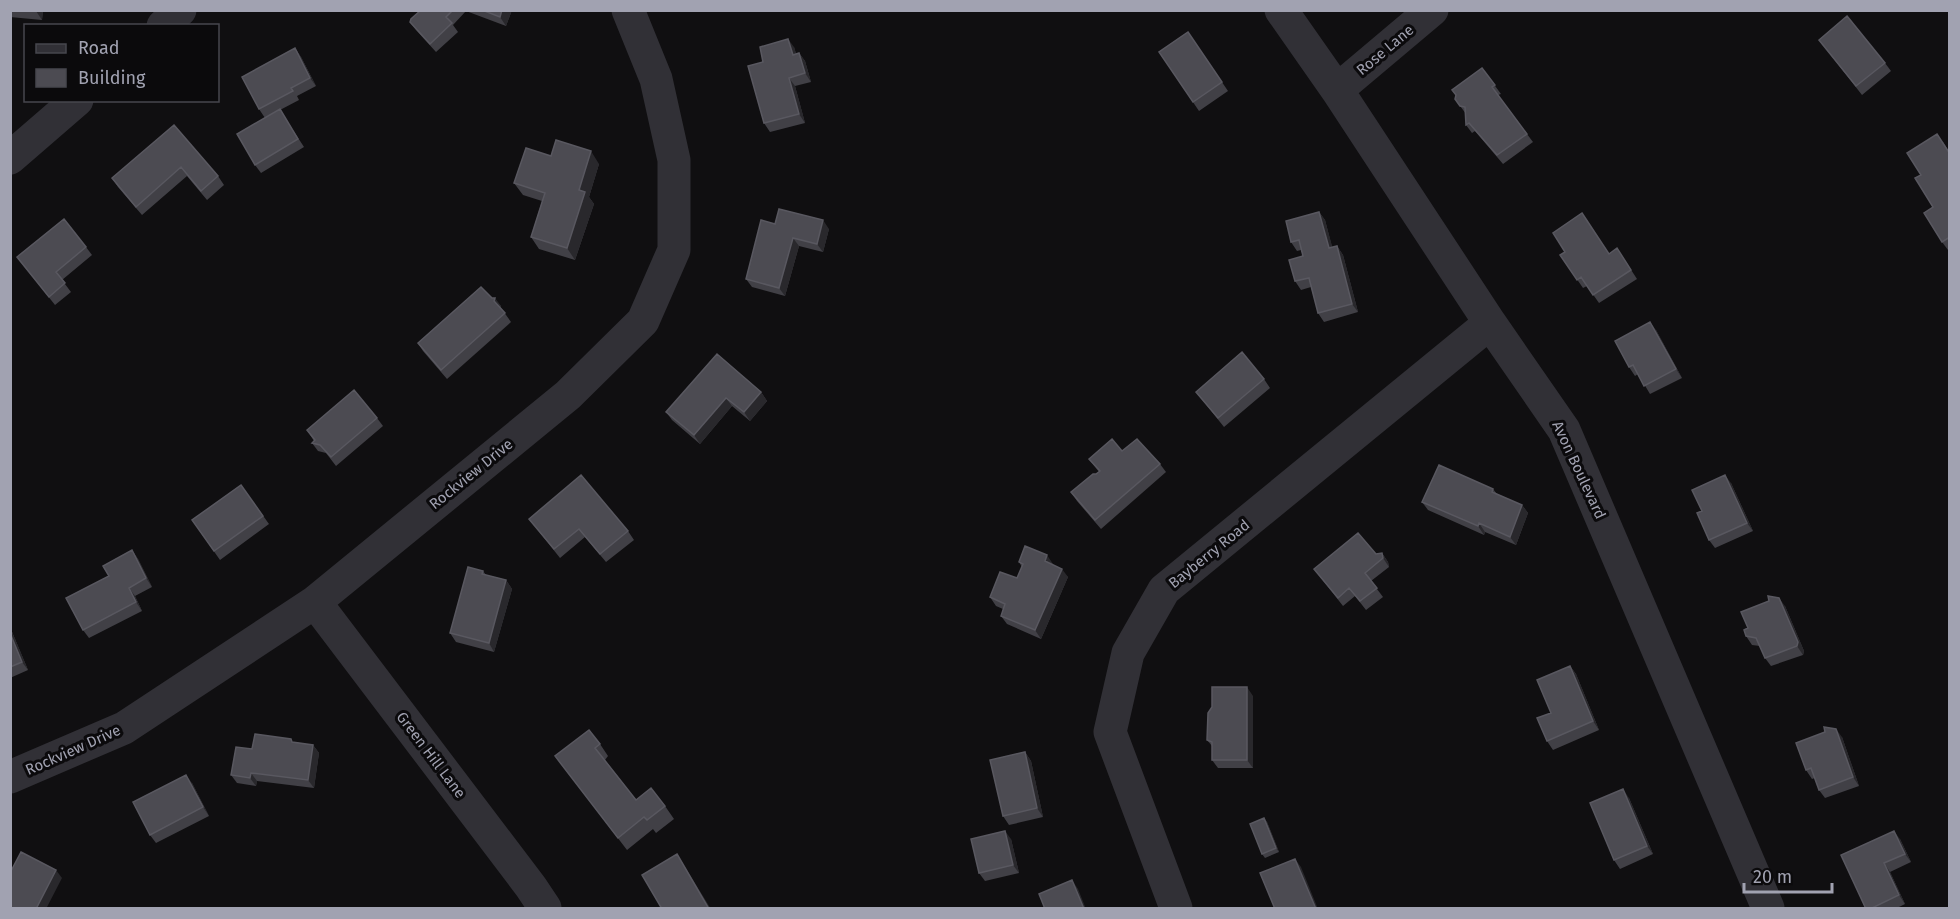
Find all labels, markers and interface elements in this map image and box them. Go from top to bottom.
street label: Rose Lane [1353,21,1417,79]
legend [24,24,219,102]
text: Road [78,37,120,59]
text: Building [78,67,146,89]
street label: Avon Boulevard [1548,418,1610,522]
street label: Rockview Drive [426,435,516,513]
street label: Bayberry Road [1165,516,1253,592]
street label: Green Hill Lane [393,708,469,802]
street label: Rockview Drive [23,721,123,779]
scale bar [1744,856,1832,894]
text: 20 m [1753,866,1792,888]

